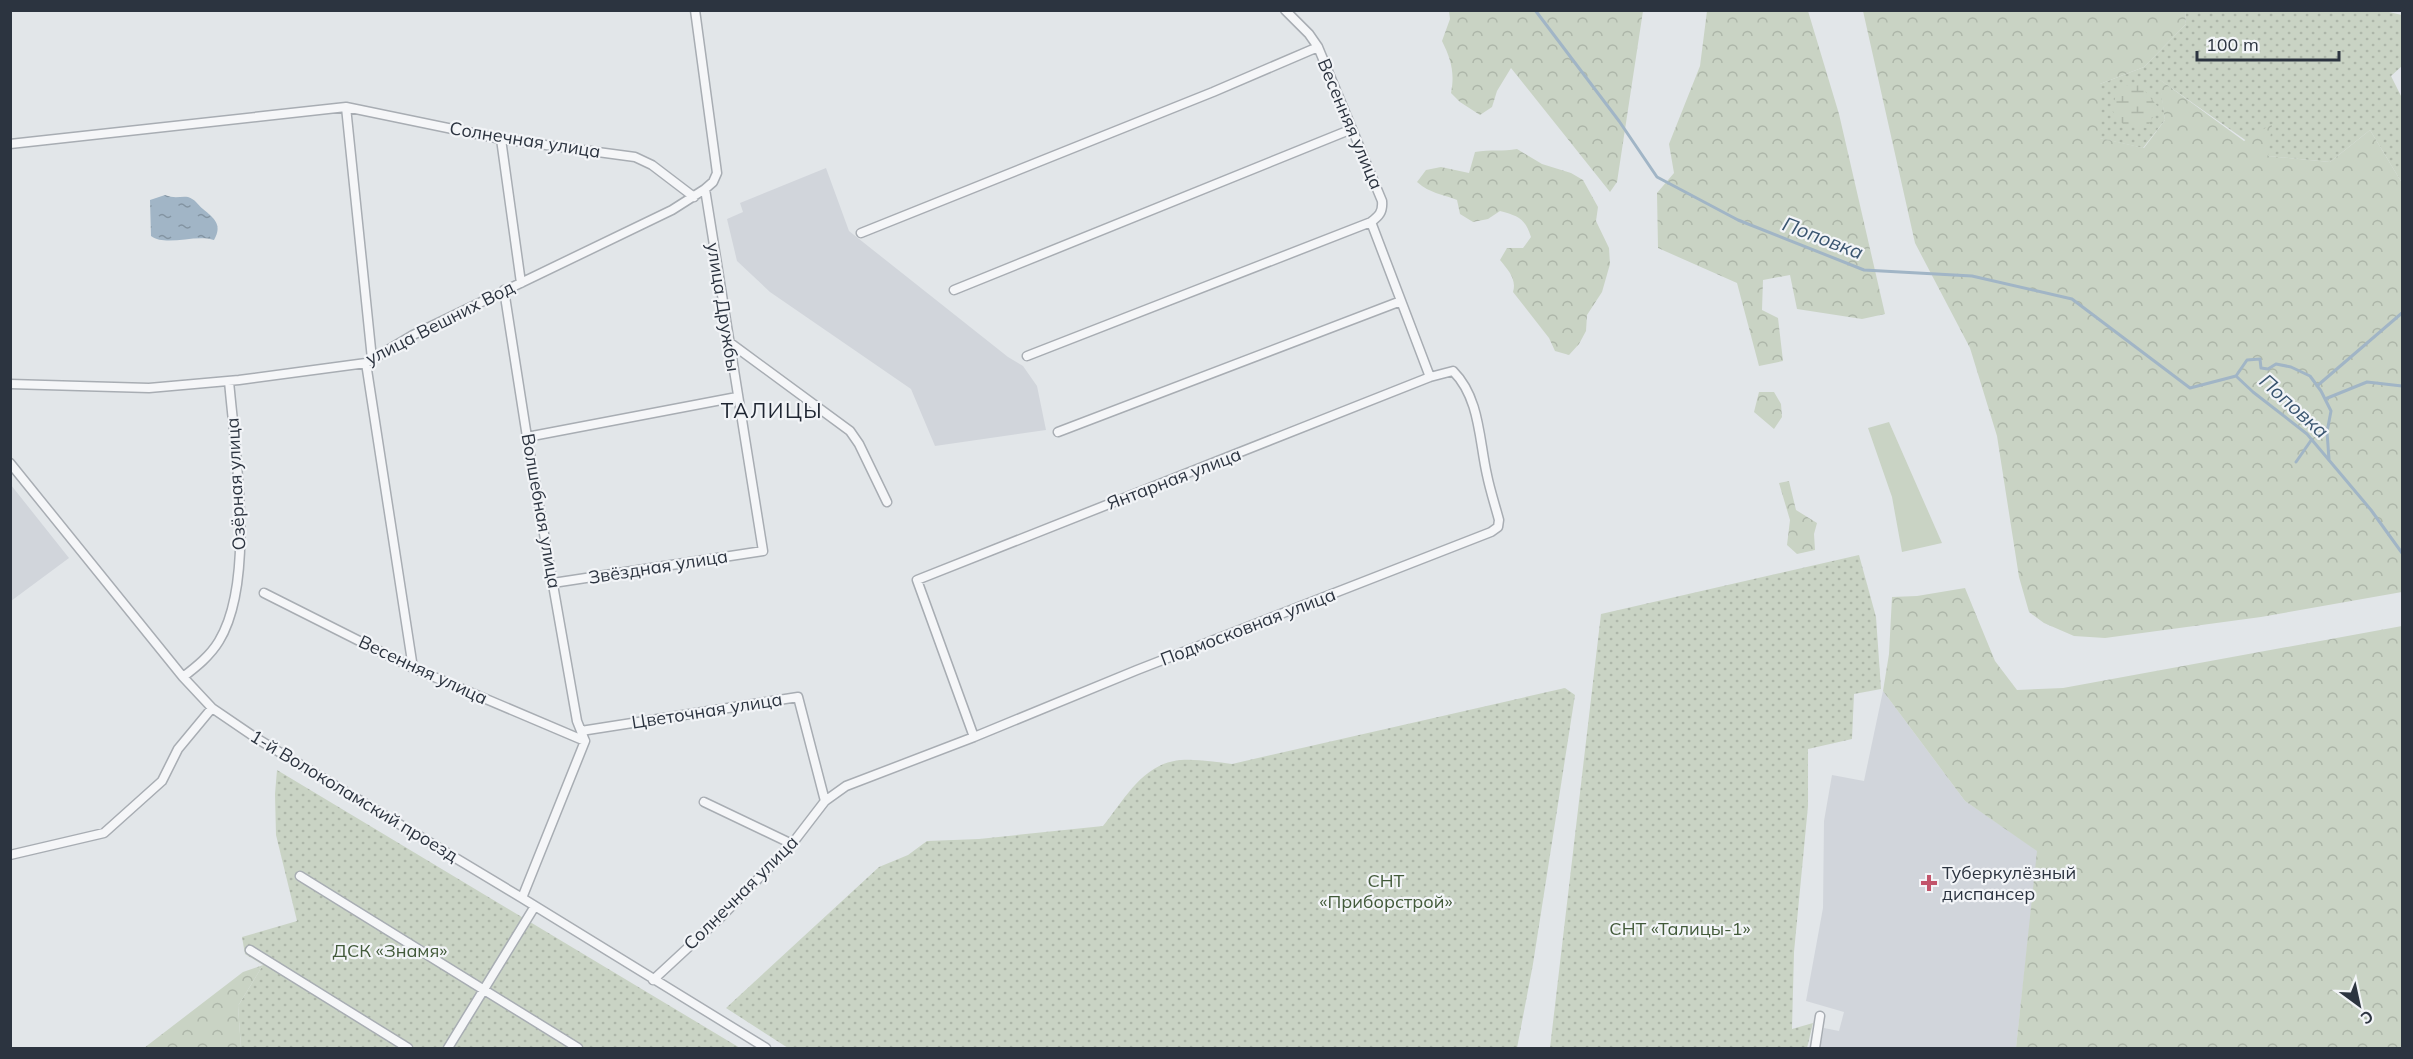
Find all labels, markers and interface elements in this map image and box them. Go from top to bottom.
scale bar [2197,24,2340,62]
text: 100 m [2206,33,2259,56]
street label: Весенняя улица [1313,55,1388,193]
street label: Солнечная улица [448,116,602,163]
water label: Поповка [1779,211,1867,264]
street label: улица Дружбы [702,241,745,373]
street label: улица Вешних Вод [362,275,518,370]
water label: Поповка [2255,368,2334,443]
district label: ТАЛИЦЫ [721,397,823,423]
street label: Озёрная улица [221,417,250,551]
street label: Волшебная улица [517,432,566,590]
street label: Янтарная улица [1103,442,1244,515]
street label: Звёздная улица [587,544,729,589]
street label: Подмосковная улица [1157,583,1339,671]
street label: Весенняя улица [355,630,491,709]
street label: Цветочная улица [630,687,784,734]
street label: 1-й Волоколамский проезд [246,724,462,867]
street label: Солнечная улица [679,831,803,955]
place label: Туберкулёзный диспансер [1942,861,2076,905]
park label: СНТ «Приборстрой» [1320,869,1452,913]
marker: Туберкулёзный диспансер [1920,874,1938,892]
park label: СНТ «Талицы-1» [1609,917,1751,940]
park label: ДСК «Знамя» [333,939,447,962]
north arrow [2329,975,2389,1035]
text: С [2357,1006,2377,1029]

